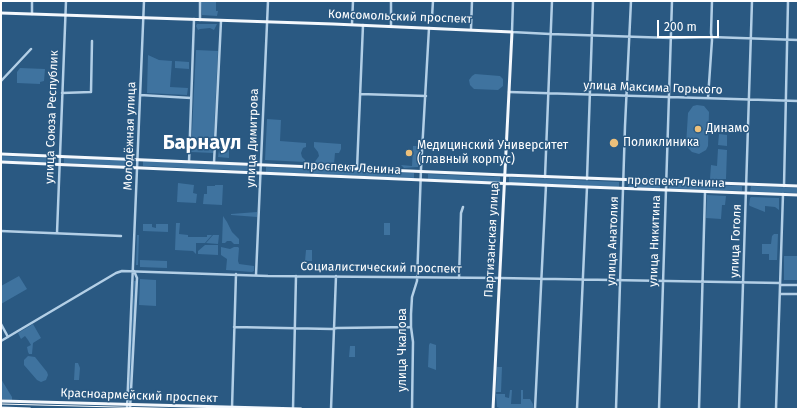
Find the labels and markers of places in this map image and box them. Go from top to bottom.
place label: Динамо [706,122,749,136]
marker: Динамо [693,124,703,134]
place label: Поликлиника [623,136,699,150]
marker: Поликлиника [608,137,620,149]
place label: Медицинский Университет (главный корпус) [417,139,568,167]
marker: Медицинский Университет (главный корпус) [404,148,414,158]

